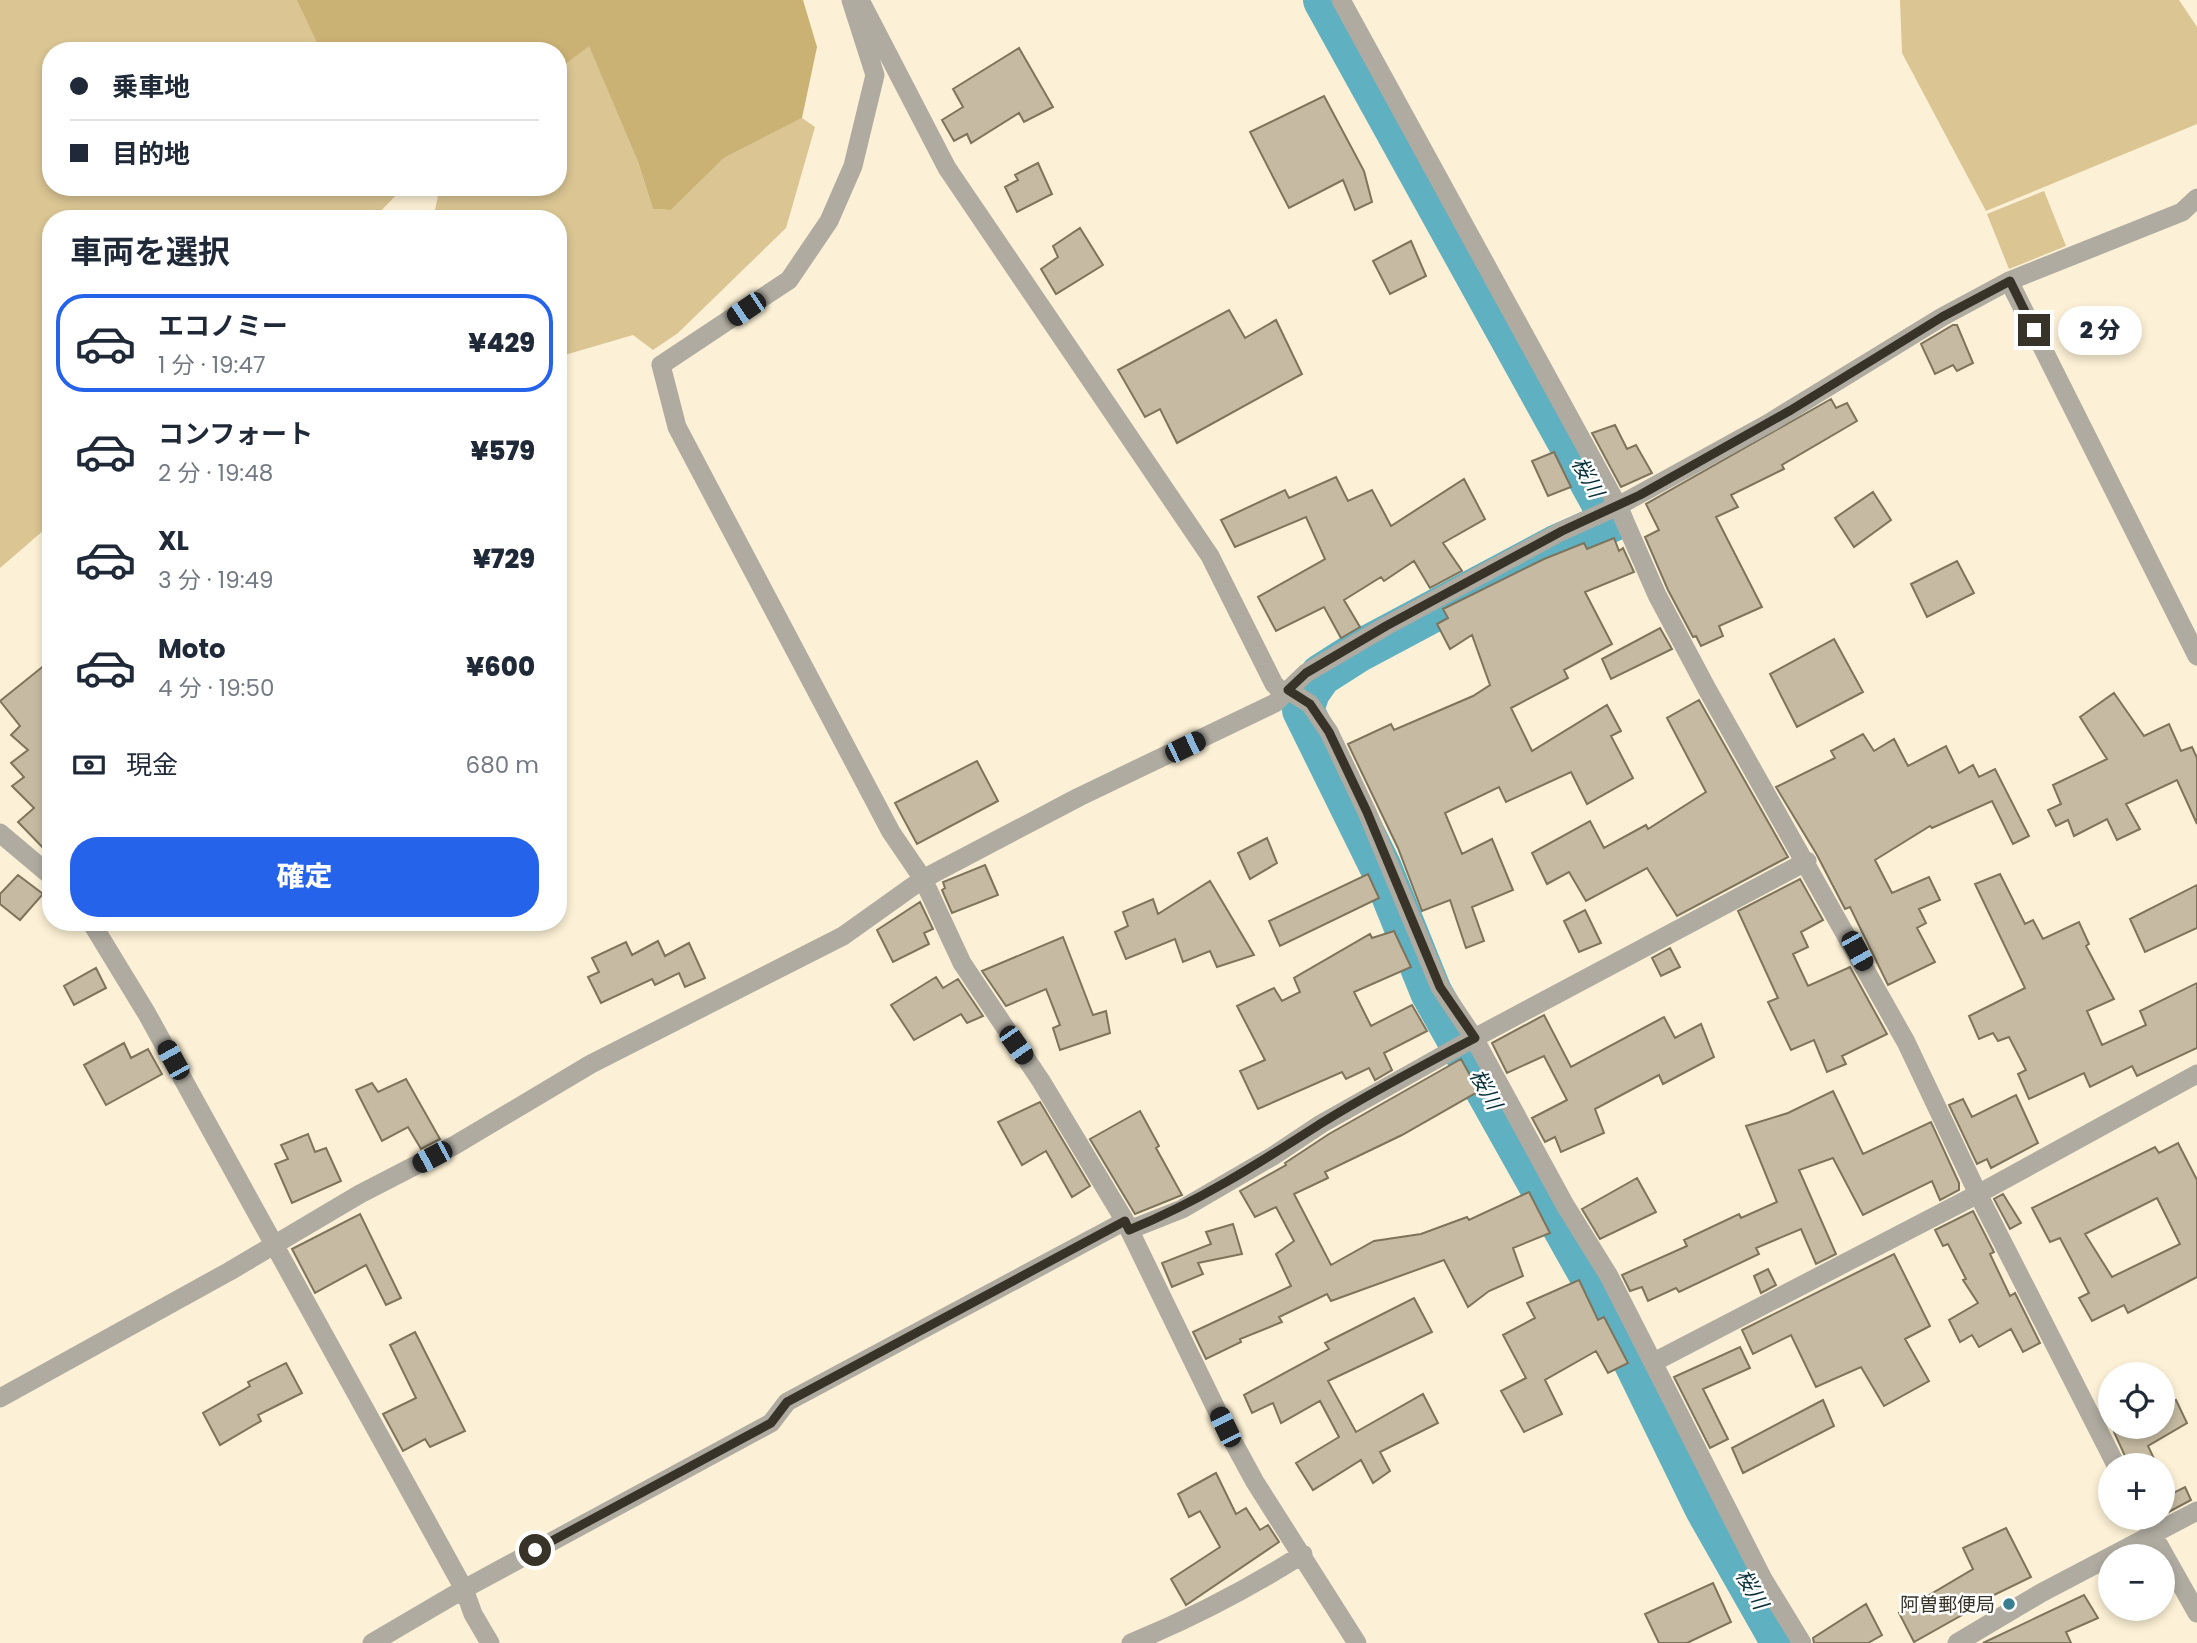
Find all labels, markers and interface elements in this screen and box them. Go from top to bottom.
text: 乗車地 [112,69,190,105]
text: 目的地 [112,136,190,172]
text: 車両を選択 [70,229,230,274]
car [723,289,770,329]
callout: 2 分 [2058,306,2142,354]
text: エコノミー [158,308,288,344]
icon: car [74,312,137,375]
route end [2018,314,2050,346]
text: 2 分 [2080,314,2120,346]
text: ¥429 [468,325,535,361]
text: 1 分 · 19:47 [158,349,265,381]
text: コンフォート [158,416,313,452]
icon: car [74,420,137,483]
text: ¥579 [470,433,535,469]
water label: 桜川 [1565,452,1612,504]
text: 2 分 · 19:48 [158,457,273,489]
text: XL [158,523,189,559]
icon: car [74,528,137,591]
text: ¥729 [473,541,535,577]
text: 3 分 · 19:49 [158,564,274,596]
text: Moto [158,631,226,667]
icon: car [74,636,137,699]
text: ¥600 [466,649,535,685]
text: 4 分 · 19:50 [158,672,274,704]
car [1162,728,1209,766]
icon: cash [70,746,108,784]
text: 現金 [126,747,178,783]
text: 680 m [466,749,539,781]
button: 確定 [70,837,539,917]
car [1838,928,1877,974]
car [996,1022,1037,1068]
car [154,1037,193,1083]
water label: 桜川 [1463,1064,1510,1116]
car [409,1138,456,1176]
map controls [2098,1362,2175,1621]
button: locate [2098,1362,2175,1439]
car [1207,1404,1244,1450]
button: + [2098,1453,2175,1530]
route start [519,1534,551,1566]
button: − [2098,1544,2175,1621]
water label: 桜川 [1729,1564,1776,1616]
place label: 阿曽郵便局 [1900,1591,1995,1618]
marker: 阿曽郵便局 [2001,1596,2017,1612]

